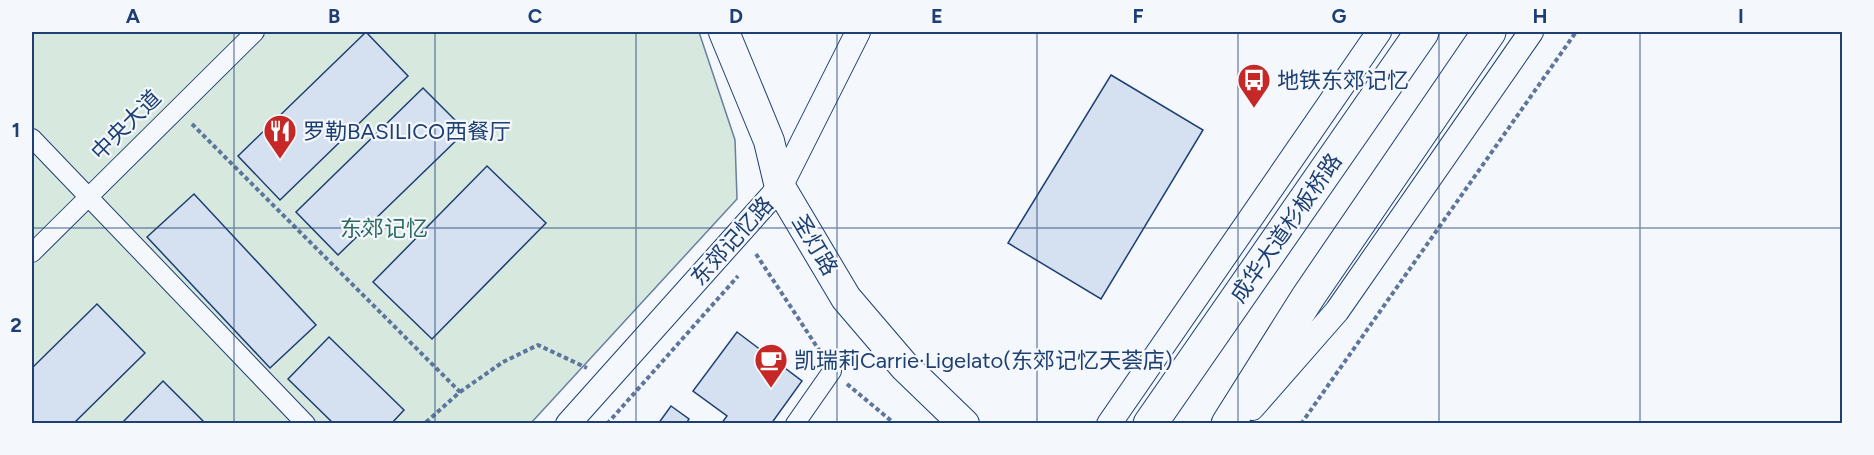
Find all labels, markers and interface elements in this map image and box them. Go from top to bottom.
text: A [126,4,141,28]
text: B [328,4,340,28]
text: C [528,4,542,28]
text: D [729,4,743,28]
text: E [931,4,943,28]
text: F [1132,4,1144,28]
text: G [1332,4,1347,28]
text: H [1533,4,1548,28]
text: I [1738,4,1744,28]
bus stop icon: 地铁东郊记忆 [1236,62,1272,109]
place label: 地铁东郊记忆 [1277,67,1409,94]
street label: 中央大道 [85,84,167,166]
restaurant icon: 罗勒BASILICO西餐厅 [262,113,298,160]
text: 1 [12,118,20,142]
place label: 罗勒BASILICO西餐厅 [303,118,511,145]
street label: 成华大道杉板桥路 [1224,148,1348,308]
street label: 东郊记忆路 [685,191,779,291]
street label: 圣灯路 [786,210,844,280]
park label: 东郊记忆 [340,215,428,242]
text: 2 [10,313,22,337]
cafe icon: 凯瑞莉Carrie·Ligelato(东郊记忆天荟店) [753,342,789,389]
place label: 凯瑞莉Carrie·Ligelato(东郊记忆天荟店) [794,347,1173,374]

